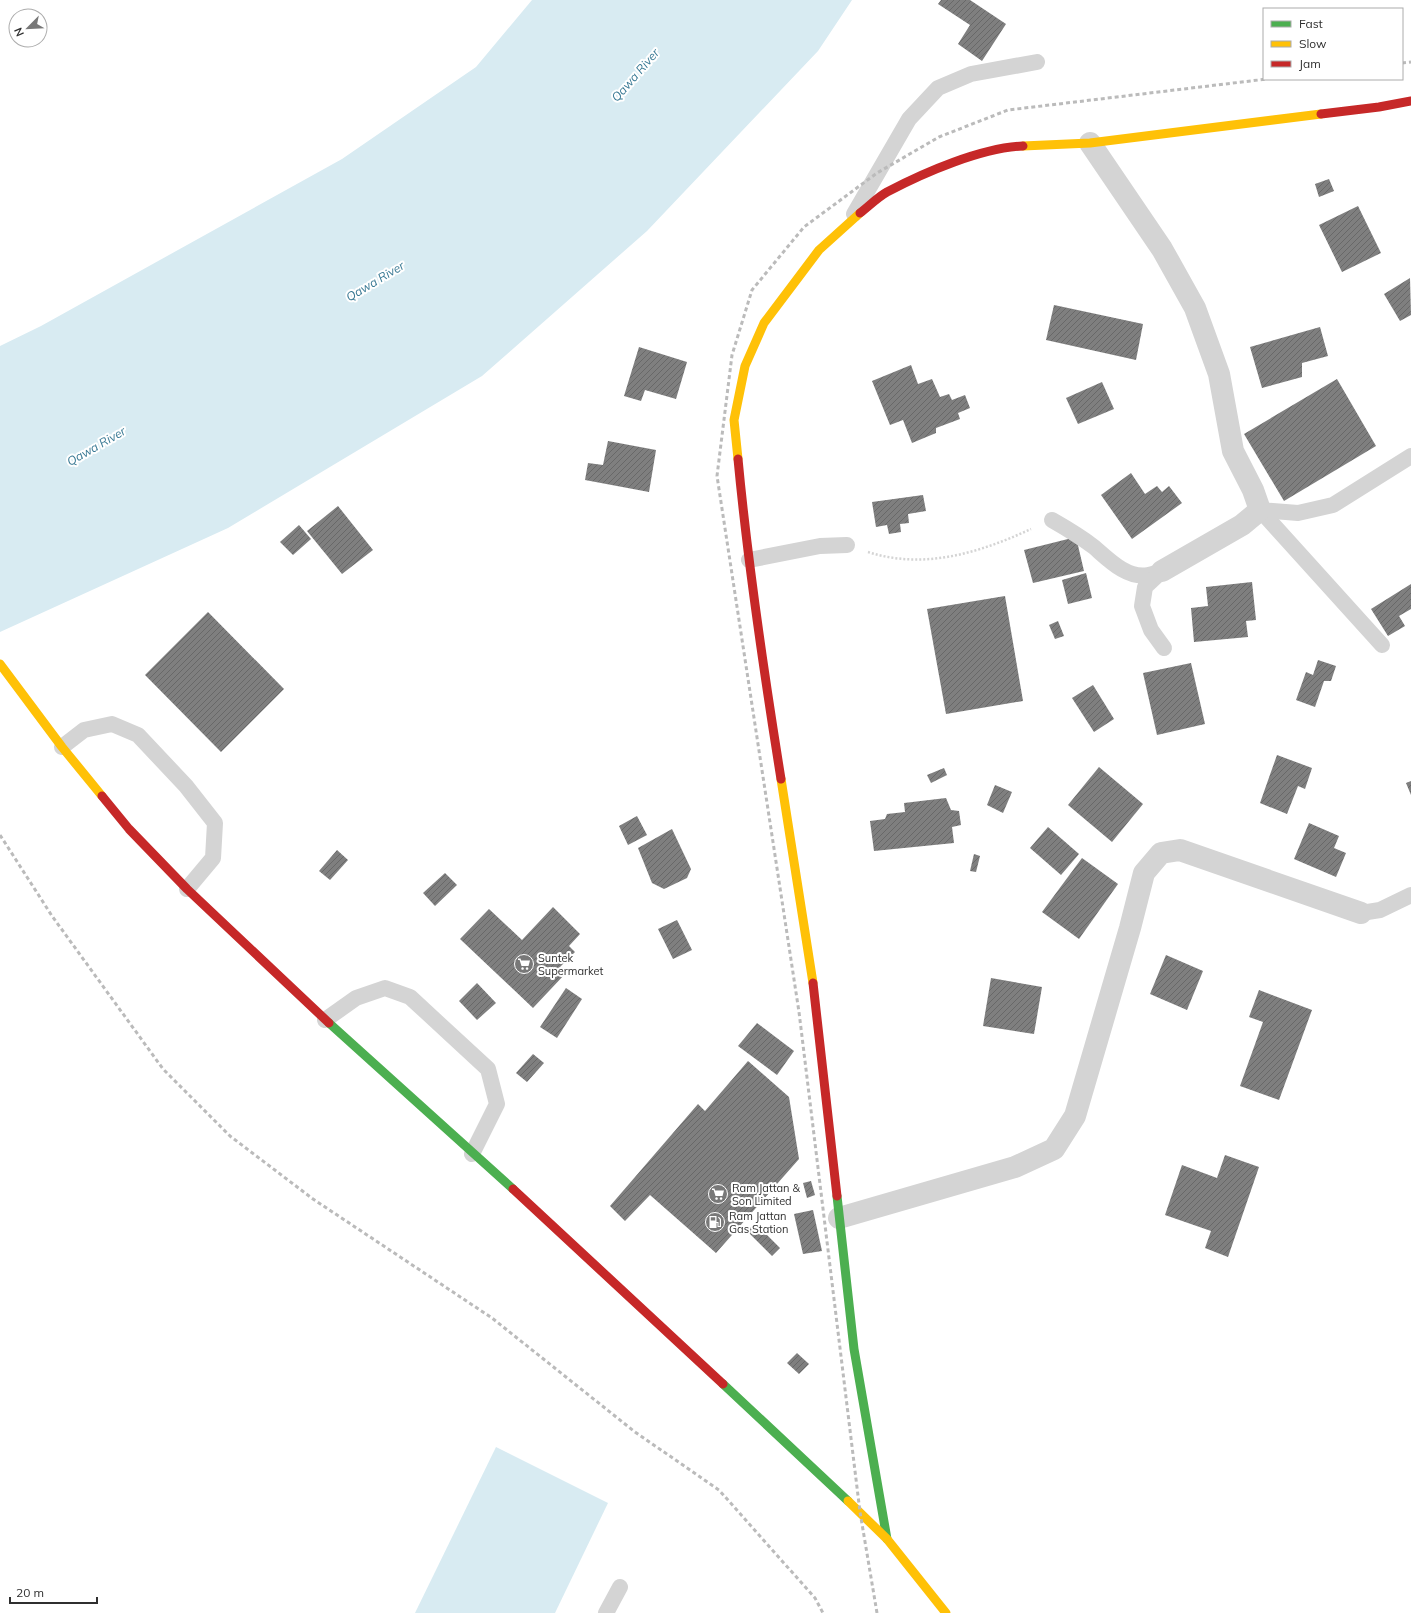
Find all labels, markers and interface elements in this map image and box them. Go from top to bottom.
north arrow [8,8,48,48]
legend [1263,8,1403,80]
text: Fast [1299,16,1323,31]
text: N [11,25,27,39]
text: Slow [1299,36,1327,51]
water label: Qawa River [608,45,663,105]
text: Jam [1299,56,1321,71]
water label: Qawa River [343,257,407,304]
water label: Qawa River [64,423,129,469]
place label: Suntek Supermarket [538,951,604,978]
supermarket icon: Suntek Supermarket [513,953,535,975]
place label: Ram Jattan & Son Limited [732,1181,800,1208]
supermarket icon: Ram Jattan & Son Limited [707,1183,729,1205]
place label: Ram Jattan Gas Station [729,1209,788,1236]
fuel station icon: Ram Jattan Gas Station [704,1211,726,1233]
scale bar [10,1579,97,1605]
text: 20 m [16,1585,44,1600]

